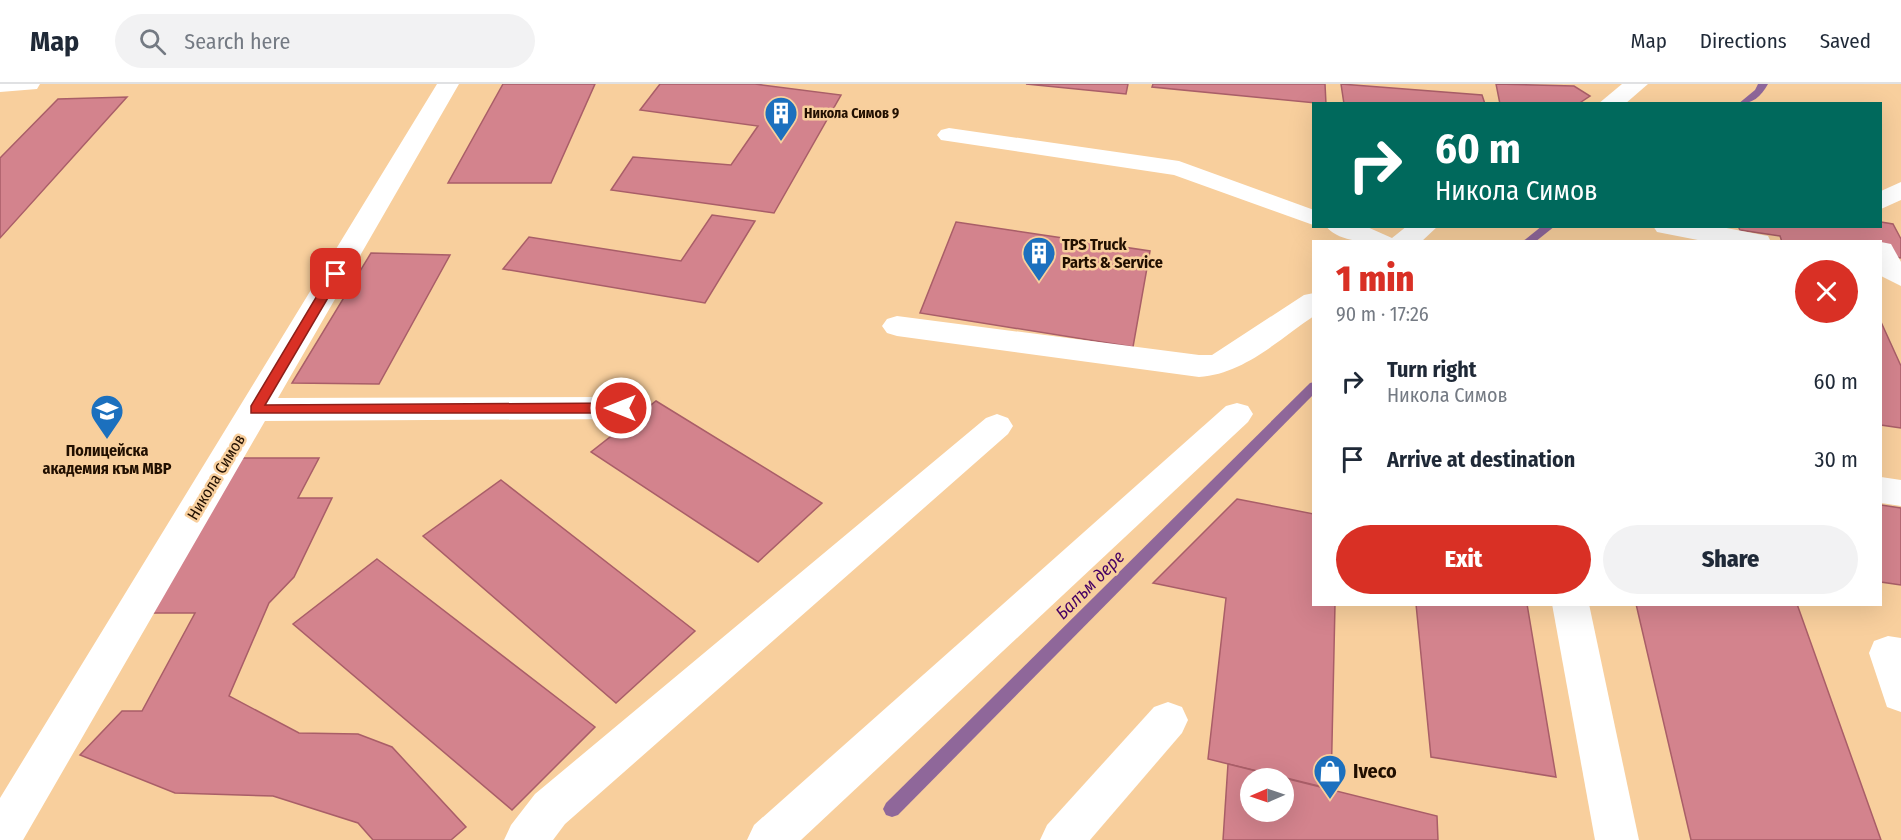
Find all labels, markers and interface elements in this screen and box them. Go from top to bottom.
search box [115,14,535,68]
text: Map [30,25,79,58]
icon: search [136,25,169,58]
text: Search here [184,28,290,55]
text: Map [1630,28,1667,54]
text: Directions [1700,28,1787,54]
text: Saved [1820,28,1871,54]
building icon: Никола Симов 9 [763,95,799,142]
place label: Никола Симов 9 [804,105,899,122]
text: 60 m [1435,124,1521,174]
icon: right [1336,126,1414,204]
text: Никола Симов [1435,175,1598,207]
building icon: TPS Truck Parts & Service [1021,235,1057,282]
place label: TPS Truck Parts & Service [1062,235,1163,272]
pin [310,248,361,299]
icon: arrive [319,257,352,290]
text: 1 min [1336,257,1414,301]
button: close [1795,260,1858,323]
text: 90 m · 17:26 [1336,302,1429,326]
text: Turn right [1387,356,1476,383]
icon: right [1336,365,1369,398]
text: 60 m [1814,368,1858,395]
position arrow [589,376,653,440]
text: Никола Симов [1387,383,1508,407]
school or university icon: Полицейска академия към МВР [89,393,125,440]
street label: Никола Симов [183,431,249,523]
place label: Полицейска академия към МВР [43,441,172,478]
icon: arrive [1336,443,1369,476]
text: Arrive at destination [1387,446,1575,473]
text: 30 m [1815,446,1858,473]
button: Exit [1336,525,1591,594]
button: Share [1603,525,1858,594]
water label: Балъм дере [1051,546,1129,624]
shop icon: Iveco [1312,753,1348,800]
place label: Iveco [1353,759,1397,783]
north arrow [1240,768,1294,822]
map controls [1240,768,1294,822]

